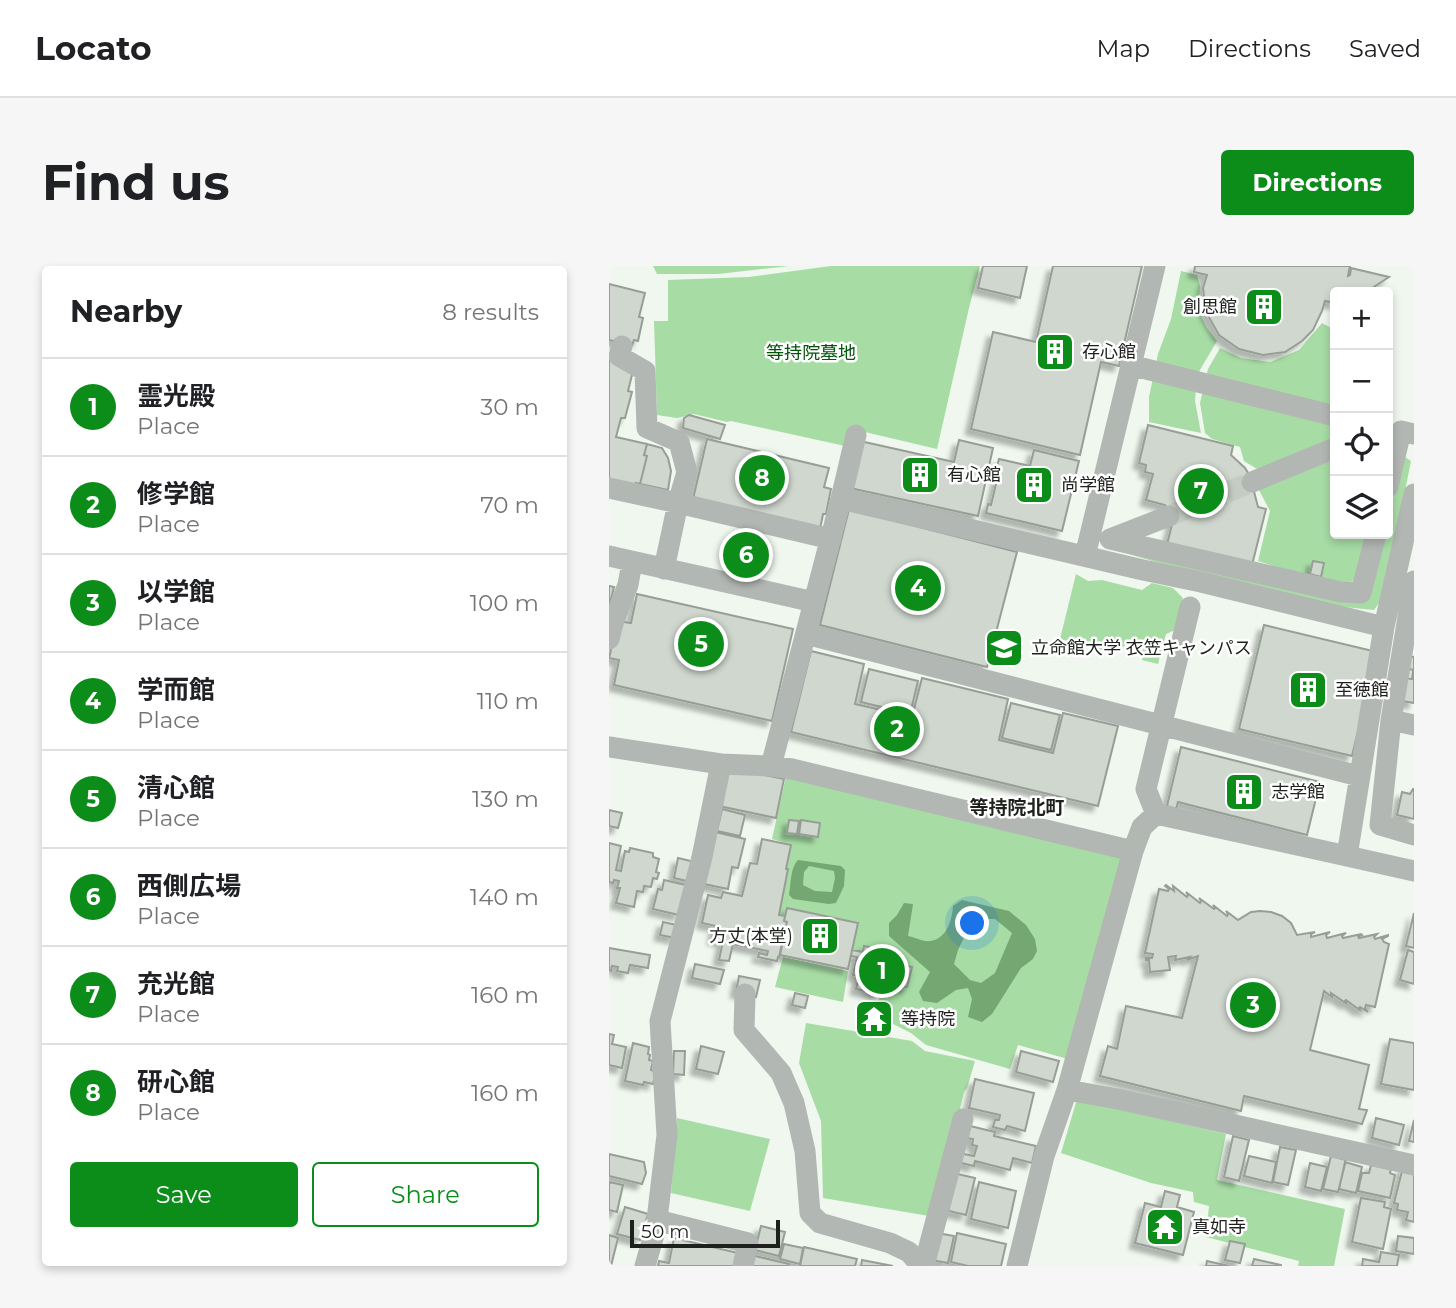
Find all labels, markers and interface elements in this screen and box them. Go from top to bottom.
text: Locato [35,28,152,68]
text: Map [1097,34,1150,63]
text: Directions [1188,34,1311,63]
text: Saved [1349,34,1421,63]
button: Directions [1221,150,1414,215]
text: Find us [42,153,230,212]
building icon: 創思館 [1243,286,1285,328]
map controls [1330,287,1393,539]
button: + [1330,287,1393,350]
text: Nearby [70,293,182,330]
place label: 創思館 [1183,296,1237,318]
text: 8 results [442,298,539,326]
building icon: 存心館 [1034,331,1076,373]
place label: 存心館 [1082,341,1136,363]
park label: 等持院墓地 [766,342,856,364]
button: − [1330,350,1393,413]
text: 霊光殿 [137,380,215,412]
text: 1 [88,393,98,421]
text: 30 m [480,393,539,421]
text: Place [137,412,200,440]
button: locate [1330,413,1393,476]
pin: 8 [739,452,785,504]
building icon: 有心館 [899,454,941,496]
place label: 有心館 [947,464,1001,486]
building icon: 尚学館 [1013,464,1055,506]
pin: 7 [1178,465,1224,517]
place label: 尚学館 [1061,474,1115,496]
button: layers [1330,476,1393,539]
text: 修学館 [137,478,215,510]
text: 2 [86,491,100,519]
text: 70 m [480,491,539,519]
text: Place [137,510,200,538]
pin: 6 [723,529,769,581]
pin: 4 [895,562,941,614]
text: 以学館 [137,576,215,608]
text: 3 [86,589,100,617]
text: 100 m [470,589,539,617]
text: Place [137,608,200,636]
pin: 5 [678,618,724,670]
school or university icon: 立命館大学 衣笠キャンパス [983,627,1025,669]
place label: 立命館大学 衣笠キャンパス [1031,637,1252,659]
building icon: 至徳館 [1287,669,1329,711]
text: 学而館 [137,674,215,706]
place label: 至徳館 [1335,679,1389,701]
text: 4 [85,687,101,715]
text: 110 m [477,687,539,715]
pin: 2 [874,703,920,755]
text: Place [137,706,200,734]
building icon: 志学館 [1223,771,1265,813]
text: 清心館 [137,772,215,804]
place label: 志学館 [1271,781,1325,803]
text: 5 [86,785,100,813]
text: 130 m [472,785,539,813]
district label: 等持院北町 [969,796,1065,819]
text: Place [137,804,200,832]
text: 西側広場 [137,870,241,902]
text: 6 [86,883,100,911]
text: 140 m [470,883,539,911]
text: Place [137,902,200,930]
your location [955,906,989,940]
building icon: 方丈(本堂) [799,915,841,957]
place label: 方丈(本堂) [709,925,793,947]
pin: 1 [859,945,905,997]
text: 充光館 [137,968,215,1000]
pin: 3 [1230,979,1276,1031]
text: 7 [86,981,100,1009]
text: 160 m [471,981,539,1009]
temple icon: 等持院 [853,998,895,1040]
text: Place [137,1000,200,1028]
place label: 等持院 [901,1008,955,1030]
text: 研心館 [137,1066,215,1098]
text: 8 [85,1079,101,1107]
text: 160 m [471,1079,539,1107]
text: Place [137,1098,200,1126]
button: Save [70,1162,298,1227]
button: Share [312,1162,539,1227]
temple icon: 真如寺 [1144,1206,1186,1248]
place label: 真如寺 [1192,1216,1246,1238]
scale bar [630,1217,781,1249]
text: 50 m [641,1220,689,1243]

